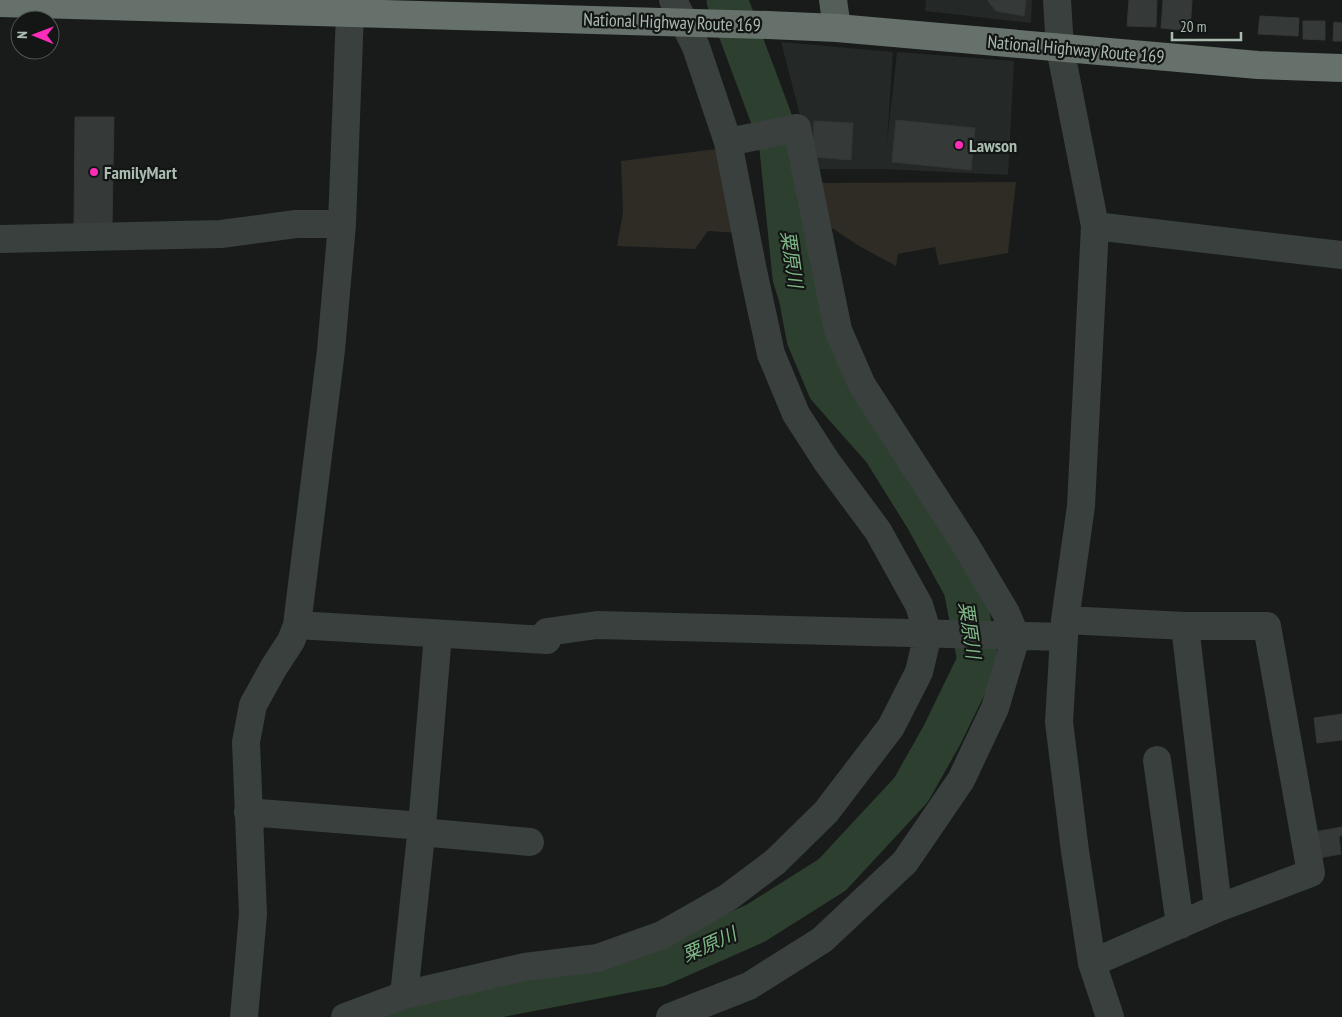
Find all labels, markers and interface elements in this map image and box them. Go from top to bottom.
street label: National Highway Route 169 [583,7,761,37]
north arrow [10,10,60,60]
scale bar [1172,10,1241,42]
text: 20 m [1180,17,1206,36]
street label: National Highway Route 169 [987,30,1165,68]
text: N [13,31,31,39]
place label: Lawson [969,134,1017,157]
marker: Lawson [953,139,965,151]
place label: FamilyMart [104,161,178,184]
marker: FamilyMart [88,166,100,178]
water label: 粟原川 [776,229,808,291]
water label: 粟原川 [954,600,986,662]
water label: 粟原川 [678,921,742,967]

